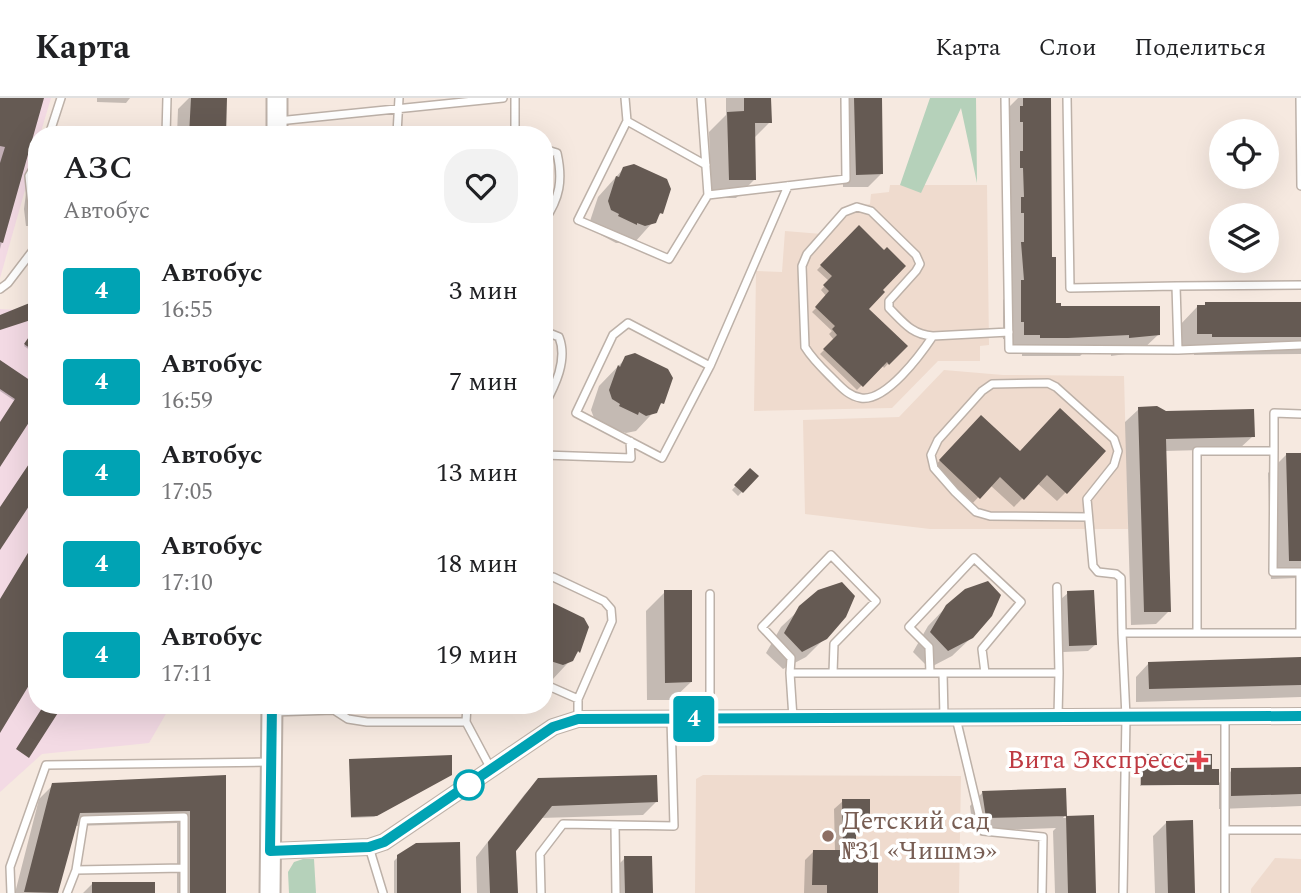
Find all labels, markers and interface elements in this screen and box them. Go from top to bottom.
text: Карта [35,23,130,73]
text: Карта [935,30,1001,66]
text: Слои [1039,30,1096,66]
text: Поделиться [1134,30,1266,66]
map controls [1209,119,1279,273]
button: locate [1209,119,1279,189]
text: АЗС [63,143,133,193]
button: heart [444,149,518,223]
text: Автобус [63,194,150,229]
button: layers [1209,203,1279,273]
text: Автобус [161,253,263,293]
text: 3 мин [449,271,518,311]
text: 4 [95,273,108,309]
text: 16:55 [161,293,213,328]
text: Автобус [161,344,263,384]
text: 7 мин [449,362,518,402]
text: 4 [95,364,108,400]
text: 16:59 [161,384,213,419]
text: Автобус [161,435,263,475]
text: 13 мин [436,453,518,493]
text: 4 [95,455,108,491]
text: 17:05 [161,475,213,510]
text: Автобус [161,526,263,566]
text: 18 мин [436,544,518,584]
text: 4 [95,546,108,582]
text: 17:10 [161,566,213,601]
text: Автобус [161,617,263,657]
text: 19 мин [436,635,518,675]
text: 4 [95,637,108,673]
text: 17:11 [161,657,213,692]
line badge: 4 [671,696,717,742]
text: 4 [687,701,701,737]
place label: Вита Экспресс [1007,740,1185,780]
marker: Вита Экспресс [1191,752,1207,768]
unlabelled marker [454,770,484,800]
place label: Детский сад №31 «Чишмэ» [842,801,997,871]
marker: Детский сад №31 «Чишмэ» [820,828,836,844]

